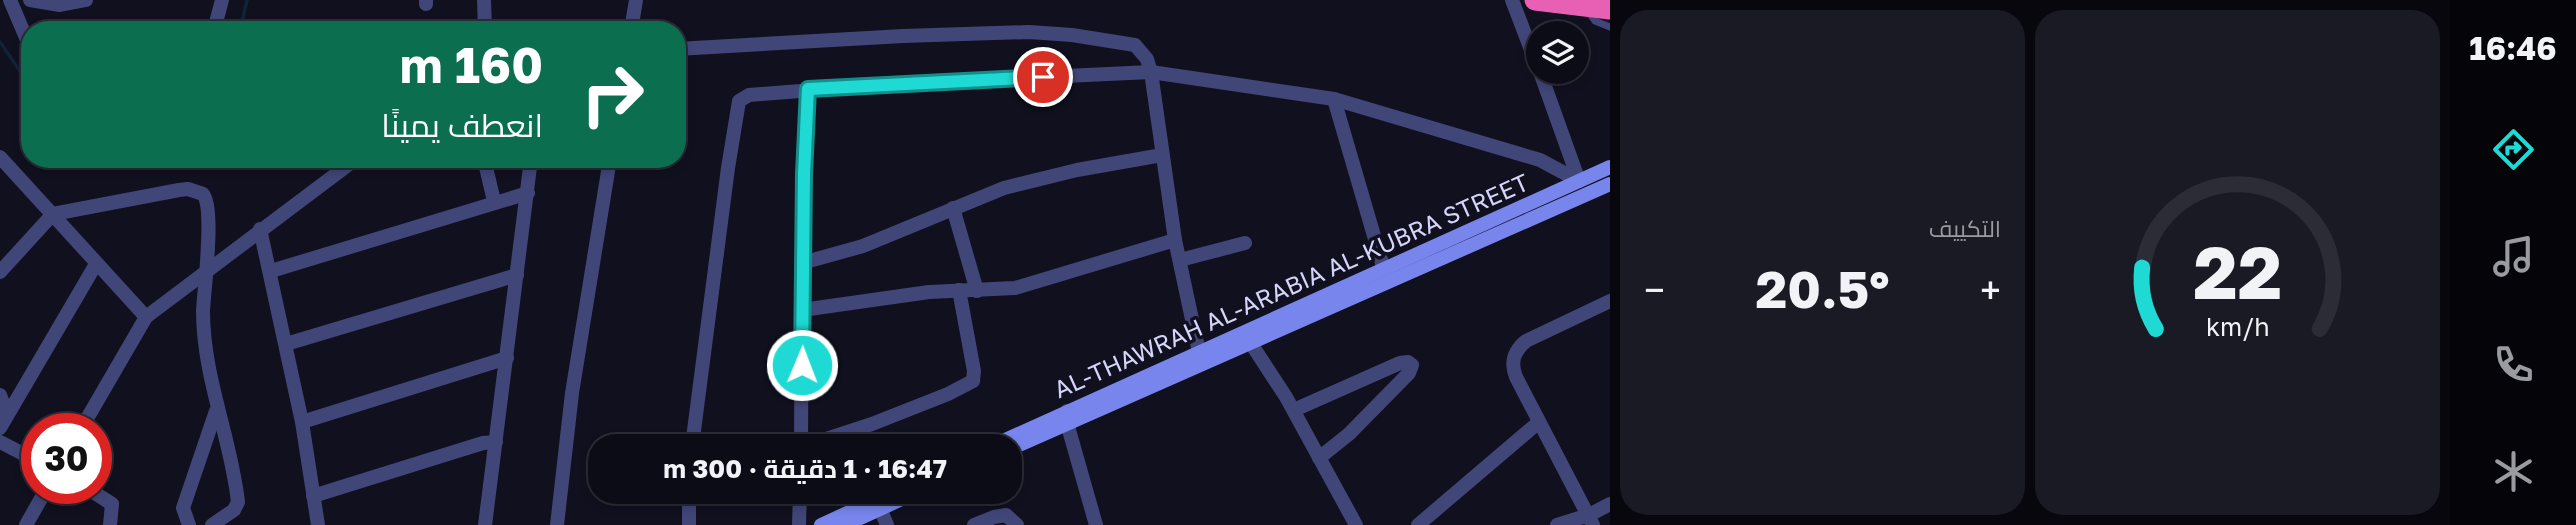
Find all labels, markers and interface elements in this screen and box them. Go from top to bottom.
map controls [1526,21,1589,84]
button: layers [1526,21,1589,84]
text: 16:46 [2469,29,2557,67]
text: 160 m [400,35,543,94]
pin [1013,47,1073,107]
icon: right [567,49,658,140]
icon: arrive [1024,58,1062,96]
text: انعطف يمينًا [381,106,543,144]
icon: directions [2489,125,2538,174]
street label: AL-THAWRAH AL-ARABIA AL-KUBRA STREET [1049,167,1533,403]
text: التكييف [1929,214,2001,242]
text: 22 [2193,228,2282,315]
icon: music [2489,232,2538,281]
text: 20.5° [1755,257,1890,319]
text: − [1644,267,1665,312]
text: + [1980,267,2001,312]
text: km/h [2206,310,2269,341]
position arrow [765,328,839,402]
icon: phone [2489,340,2538,389]
speed limit sign: 30 [21,413,112,504]
icon: climate [2489,447,2538,496]
text: 16:47 · 1 دقيقة · 300 m [663,453,947,484]

